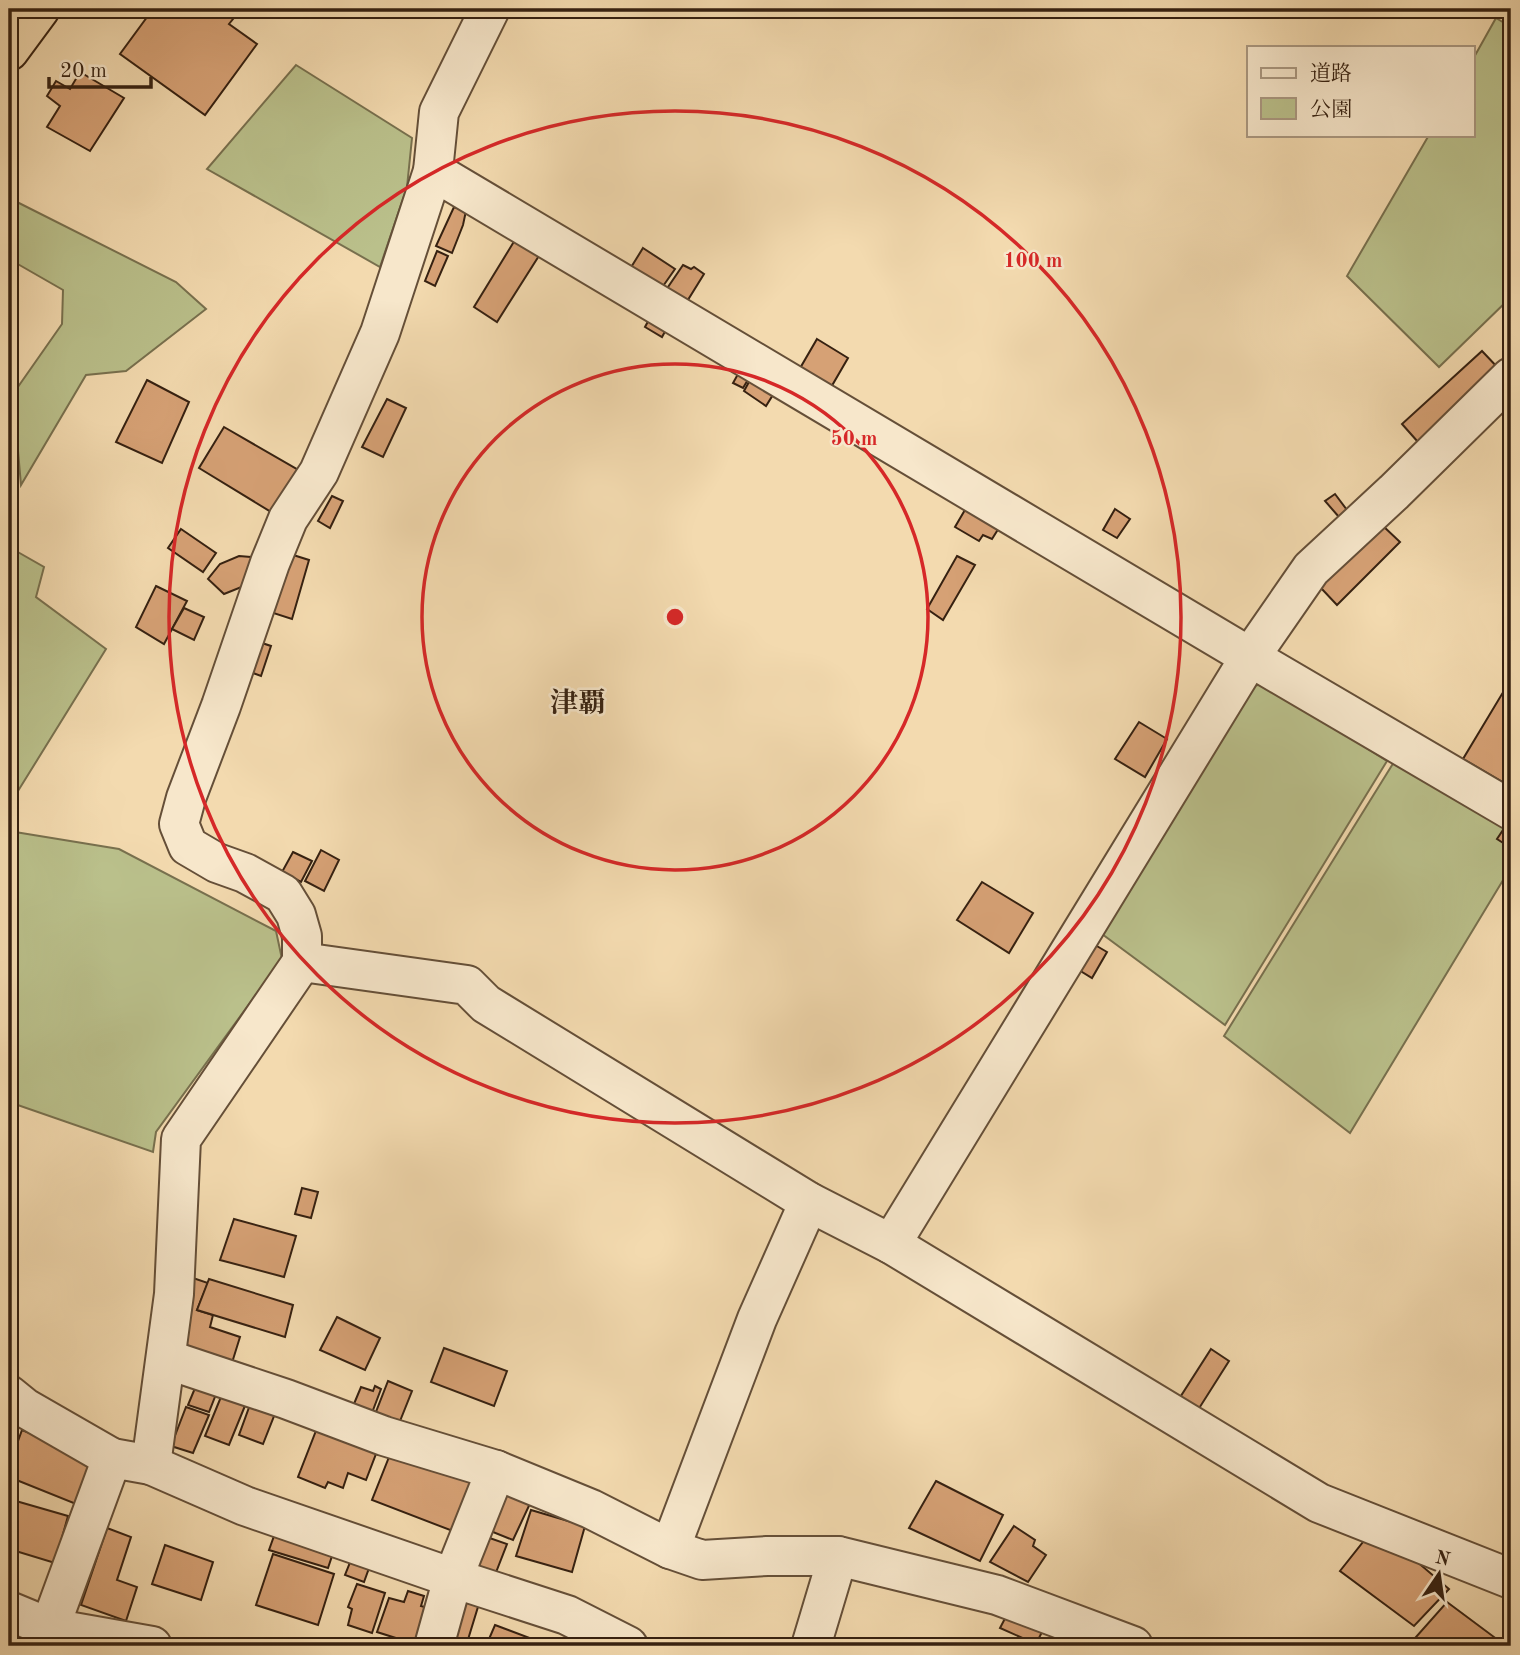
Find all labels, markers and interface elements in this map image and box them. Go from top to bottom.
scale bar [49,46,150,90]
legend [1247,46,1474,136]
text: 20 m [60,61,107,82]
text: 道路 [1310,62,1352,85]
text: 公園 [1310,98,1352,121]
text: 100 m [1003,251,1063,272]
text: 50 m [830,429,878,450]
centre of rings [663,605,687,629]
district label: 津覇 [550,688,606,719]
north arrow [1404,1540,1474,1610]
text: N [1433,1549,1452,1571]

